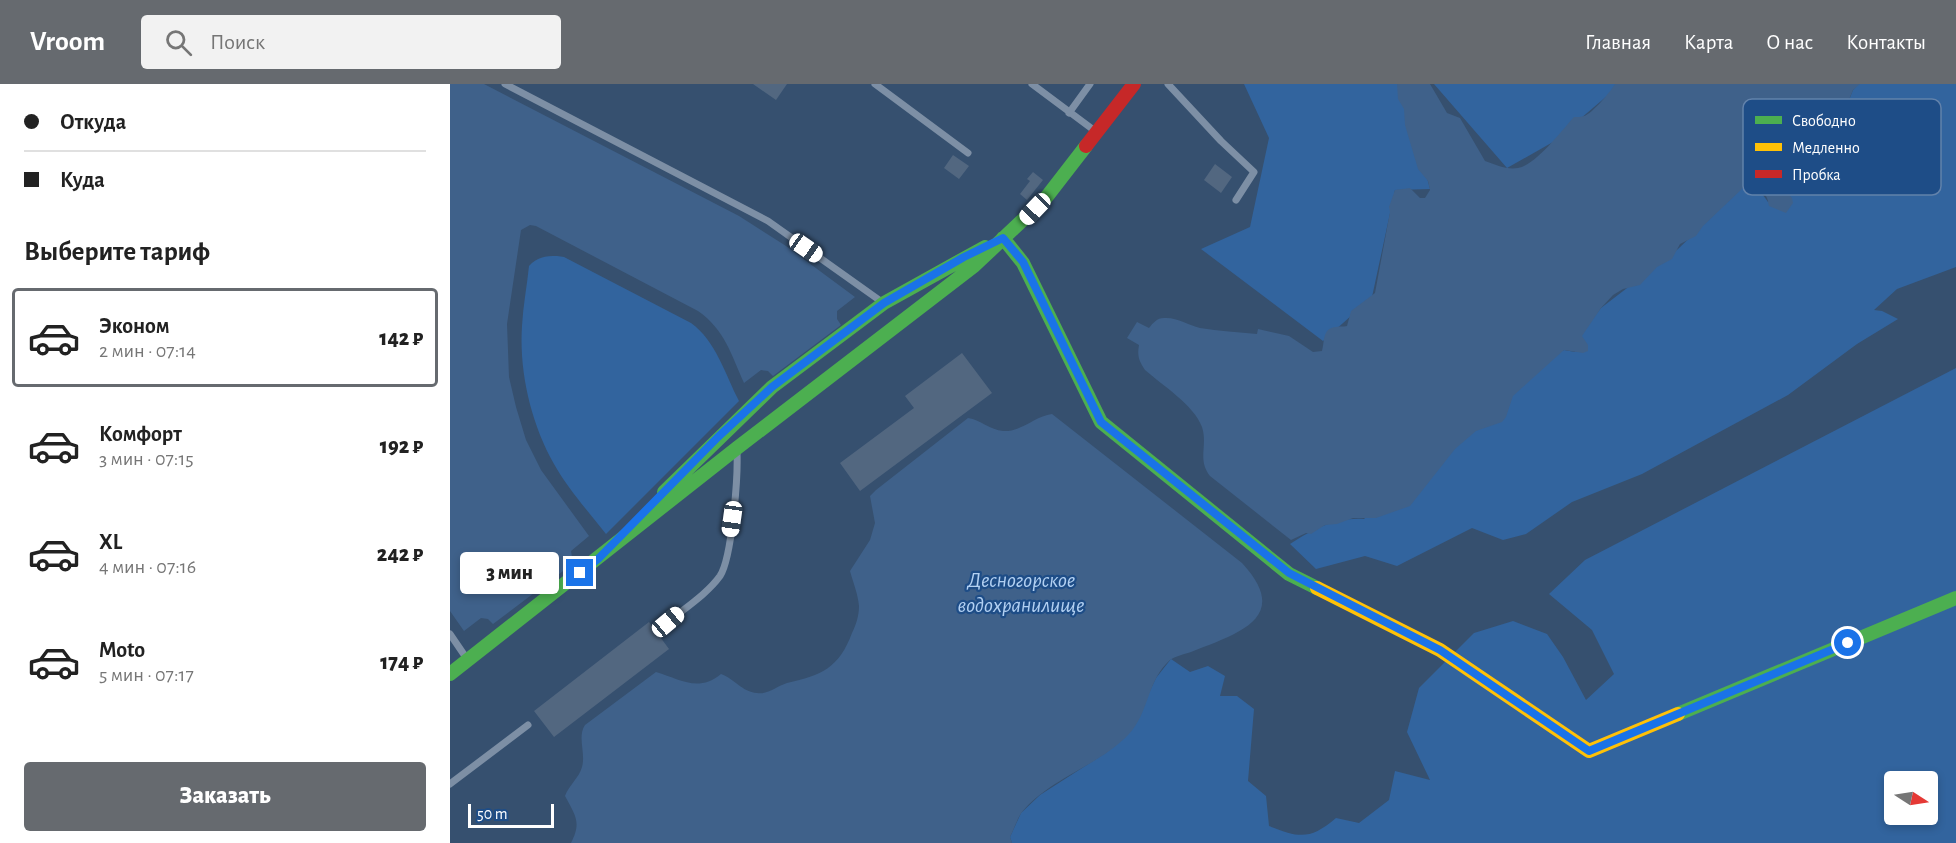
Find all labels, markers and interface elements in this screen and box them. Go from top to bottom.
search box [141,15,561,69]
icon: search [162,26,195,59]
text: Vroom [30,28,105,56]
text: Поиск [210,31,265,53]
text: Главная [1585,32,1651,53]
text: Карта [1684,32,1733,53]
text: О нас [1766,32,1813,53]
text: Контакты [1846,32,1926,53]
legend [1743,99,1941,195]
text: Откуда [60,111,126,133]
text: Свободно [1792,113,1856,129]
text: Медленно [1792,140,1860,156]
text: Пробка [1792,167,1841,183]
text: Куда [60,169,105,191]
car [1016,190,1054,228]
car [786,230,826,266]
text: Выберите тариф [24,238,210,265]
icon: car [27,311,81,365]
text: Эконом [99,315,170,337]
text: 142 ₽ [379,327,423,349]
text: 2 мин · 07:14 [99,341,196,361]
icon: car [27,419,81,473]
text: Комфорт [99,423,182,445]
text: 192 ₽ [380,435,423,457]
text: 3 мин · 07:15 [99,449,194,469]
car [721,500,743,538]
icon: car [27,527,81,581]
text: XL [99,531,122,553]
text: 242 ₽ [377,543,423,565]
callout: 3 мин [460,552,559,594]
text: 4 мин · 07:16 [99,557,196,577]
route end [566,559,593,586]
text: 3 мин [486,563,533,583]
water label: Десногорское водохранилище [958,569,1084,617]
car [648,604,688,640]
route start [1834,629,1861,656]
icon: car [27,635,81,689]
text: Moto [99,639,145,661]
text: 174 ₽ [380,651,423,673]
text: 5 мин · 07:17 [99,665,194,685]
button: Заказать [24,762,426,831]
north arrow [1884,771,1938,825]
map controls [1884,771,1938,825]
scale bar [468,801,554,828]
text: 50 m [477,806,508,822]

